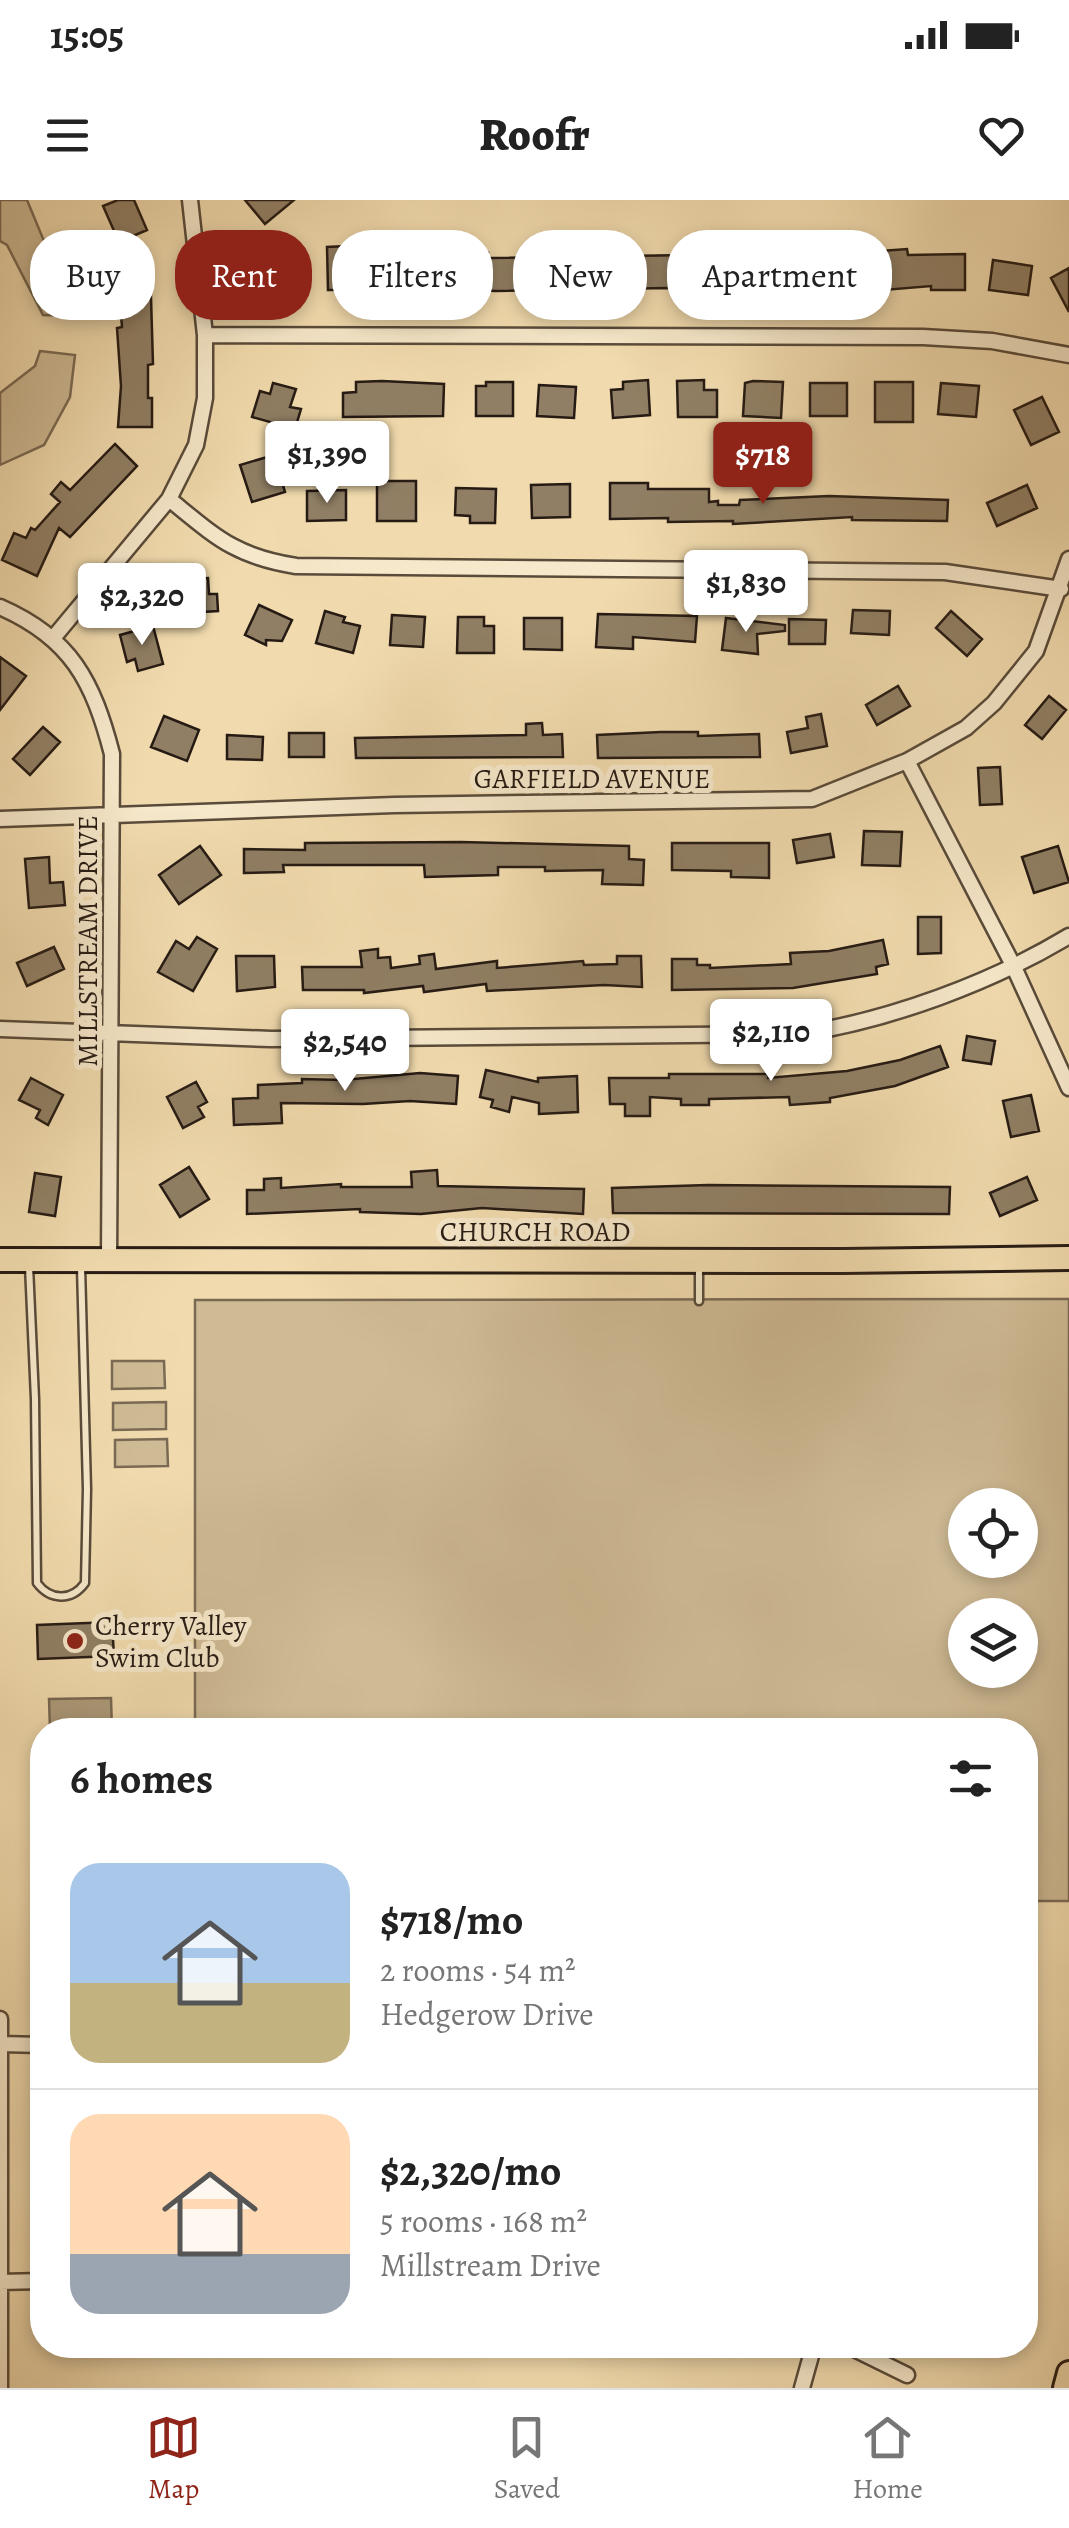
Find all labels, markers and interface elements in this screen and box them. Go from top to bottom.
text: 15:05 [50,9,124,61]
text: Roofr [479,104,590,166]
icon: menu [40,108,95,163]
icon: heart [974,108,1029,163]
chip: Buy [30,230,155,320]
chip: Rent [175,230,312,320]
chip: Filters [332,230,493,320]
chip: New [513,230,647,320]
chip: Apartment [667,230,892,320]
pin: $1,390 [246,421,408,506]
pin: $718 [704,422,822,507]
text: $1,390 [287,431,367,475]
text: $718 [735,432,791,476]
pin: $1,830 [665,550,827,635]
text: $1,830 [706,560,786,604]
pin: $2,320 [61,563,223,648]
text: $2,320 [100,573,184,617]
street label: GARFIELD AVENUE [474,760,710,798]
street label: MILLSTREAM DRIVE [69,815,107,1067]
pin: $2,110 [690,999,852,1084]
pin: $2,540 [264,1009,426,1094]
text: $2,110 [732,1009,810,1053]
text: $2,540 [303,1019,387,1063]
street label: CHURCH ROAD [440,1213,630,1251]
map controls [948,1488,1038,1688]
button: locate [948,1488,1038,1578]
button: layers [948,1598,1038,1688]
place label: Cherry Valley Swim Club [95,1607,247,1677]
marker: Cherry Valley Swim Club [64,1630,86,1652]
text: 6 homes [70,1750,213,1807]
icon: filters [943,1751,998,1806]
text: $718/mo [380,1891,523,1948]
icon: home [150,1903,270,2023]
text: 2 rooms · 54 m² [380,1948,576,1992]
text: Hedgerow Drive [380,1992,593,2036]
text: $2,320/mo [380,2142,561,2199]
icon: home [150,2154,270,2274]
text: 5 rooms · 168 m² [380,2199,587,2243]
text: Millstream Drive [380,2243,601,2287]
tab: Map [146,2410,201,2508]
tab: Saved [494,2410,560,2508]
tab: Home [852,2410,923,2508]

